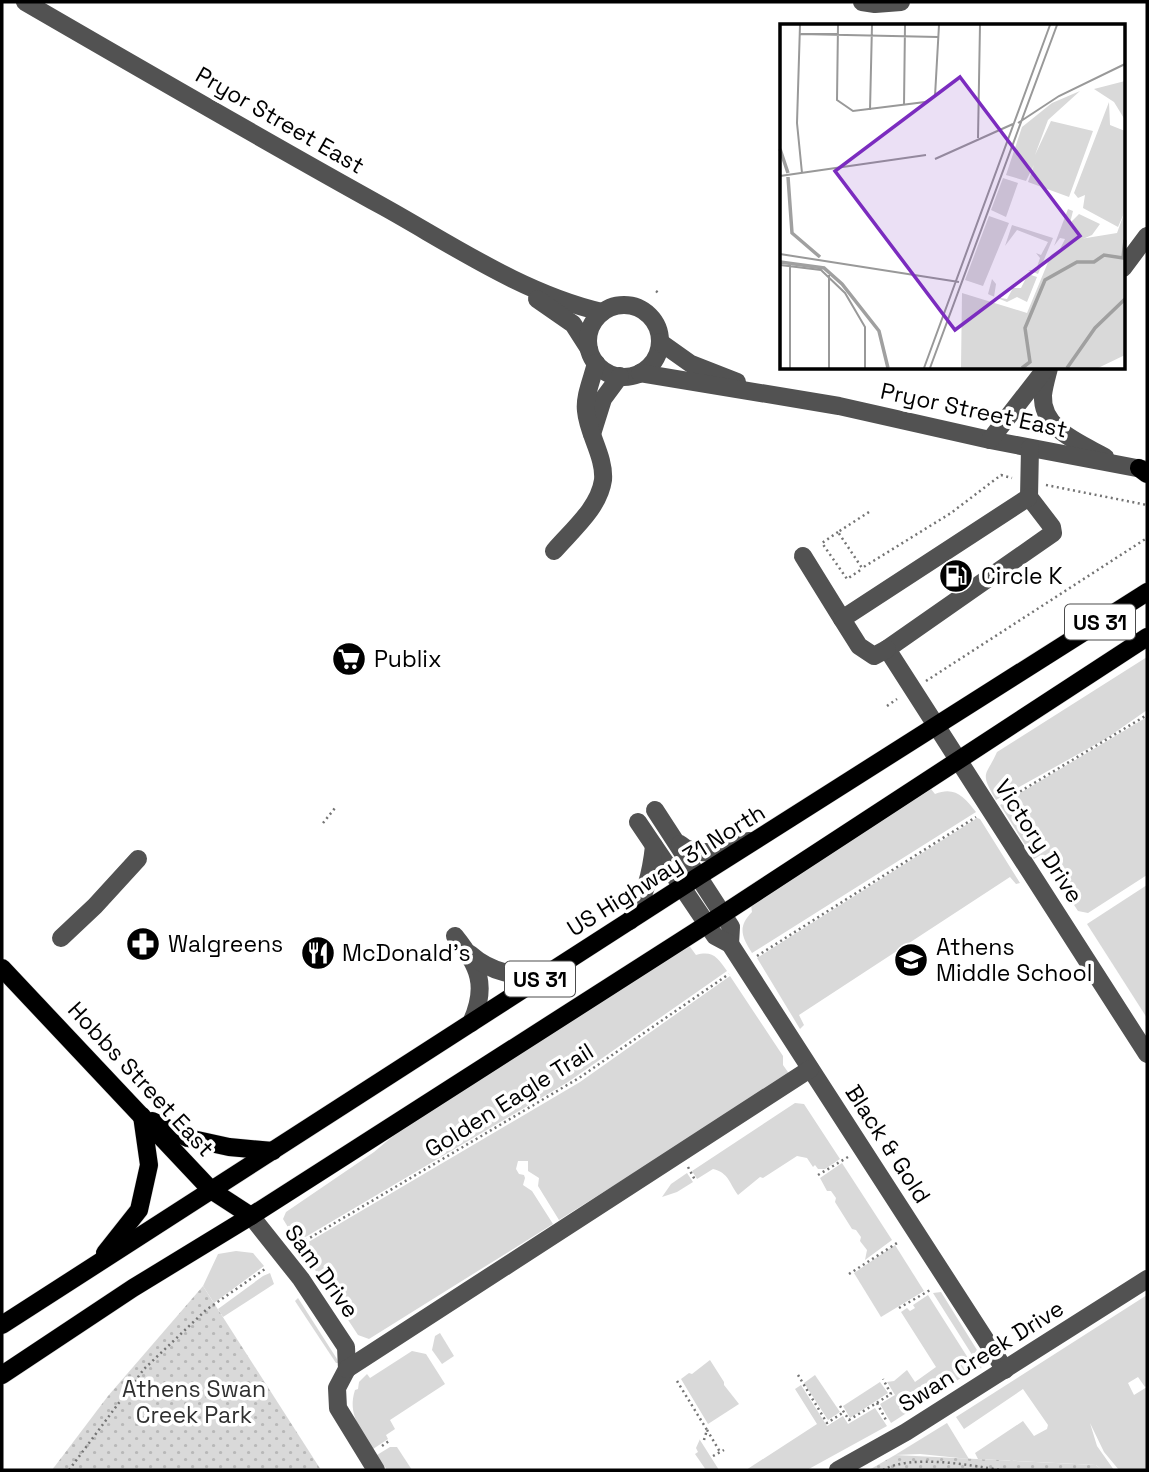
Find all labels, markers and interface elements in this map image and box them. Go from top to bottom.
inset map [780,24,1124,369]
street label: Pryor Street East [190,59,370,181]
street label: Pryor Street East [878,376,1070,444]
fuel station icon: Circle K [937,557,975,595]
place label: Circle K [981,561,1063,591]
road number: US 31 [1065,604,1135,640]
supermarket icon: Publix [330,640,368,678]
place label: Publix [374,644,442,674]
street label: Victory Drive [988,774,1090,908]
street label: US Highway 31 North [561,797,771,943]
pharmacy icon: Walgreens [124,925,162,963]
place label: Walgreens [168,929,283,959]
place label: Athens Middle School [936,932,1092,988]
restaurant icon: McDonald's [299,934,337,972]
place label: McDonald's [342,938,471,968]
school or university icon: Athens Middle School [892,941,930,979]
road number: US 31 [505,962,575,996]
street label: Hobbs Street East [61,995,221,1163]
street label: Golden Eagle Trail [419,1036,599,1164]
street label: Black & Gold [839,1079,937,1209]
street label: Sam Drive [278,1218,366,1324]
street label: Swan Creek Drive [893,1293,1069,1419]
park label: Athens Swan Creek Park [122,1374,266,1430]

